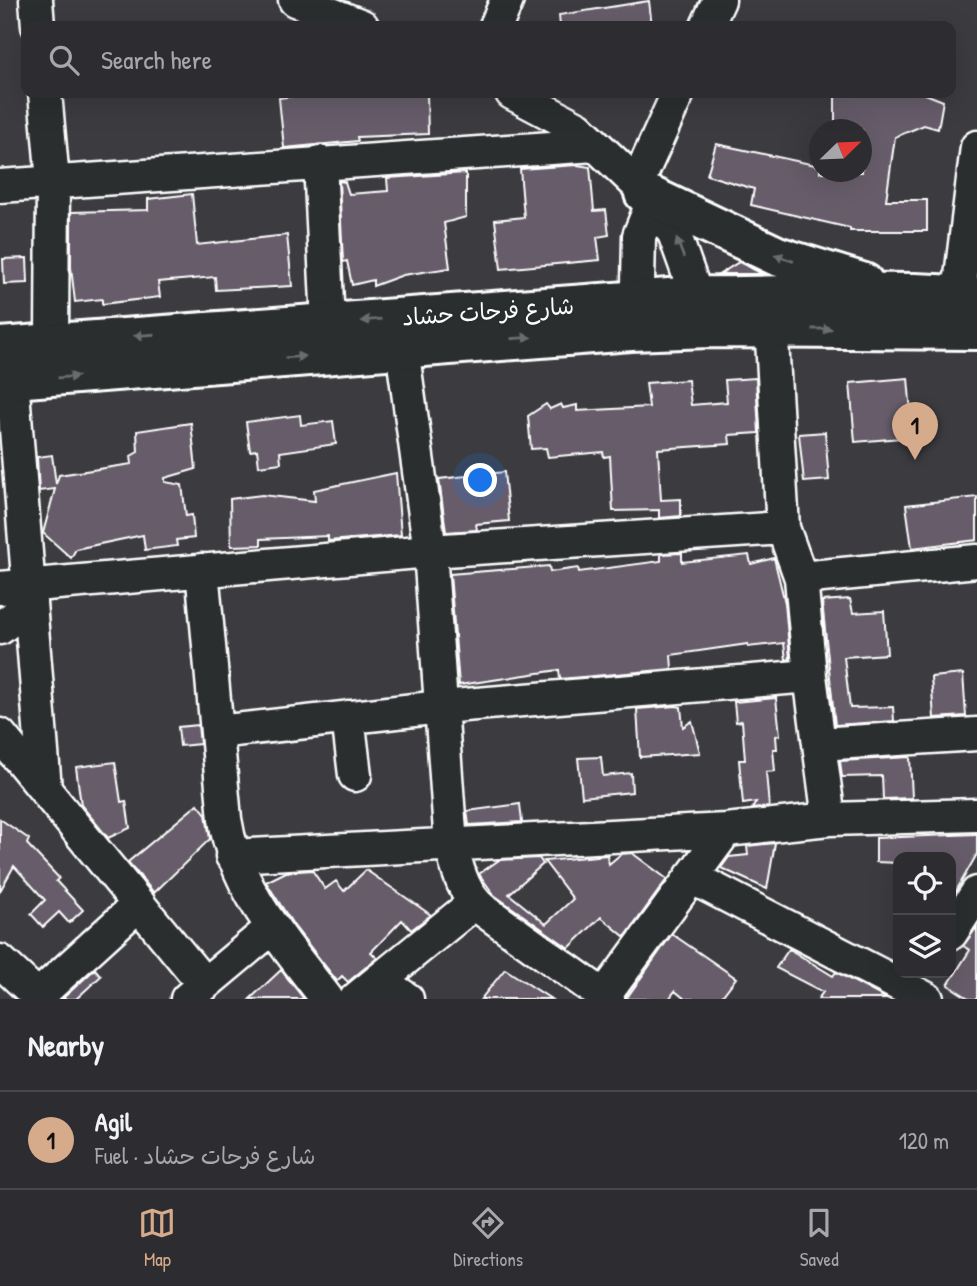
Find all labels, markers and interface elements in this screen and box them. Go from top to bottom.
search box [21,21,956,98]
icon: search [45,41,83,79]
text: Search here [101,42,212,77]
north arrow [809,119,872,182]
one-way arrow [674,237,685,258]
one-way arrow [773,252,794,263]
street label: شارع فرحات حشاد [401,290,575,333]
one-way arrow [360,315,382,326]
one-way arrow [811,323,833,335]
one-way arrow [133,330,155,341]
one-way arrow [511,332,533,343]
one-way arrow [284,351,306,362]
one-way arrow [57,371,79,382]
pin: 1 [892,402,938,460]
your location [463,463,497,497]
map controls [893,852,956,978]
button: locate [893,852,956,915]
button: layers [893,915,956,978]
text: Nearby [28,1025,104,1065]
text: Agil [95,1104,132,1139]
text: 1 [47,1125,55,1156]
text: 120 m [899,1125,949,1156]
text: Fuel · شارع فرحات حشاد [95,1140,316,1171]
tab: Map [138,1204,176,1272]
tab: Directions [453,1204,523,1272]
tab: Saved [800,1204,839,1272]

